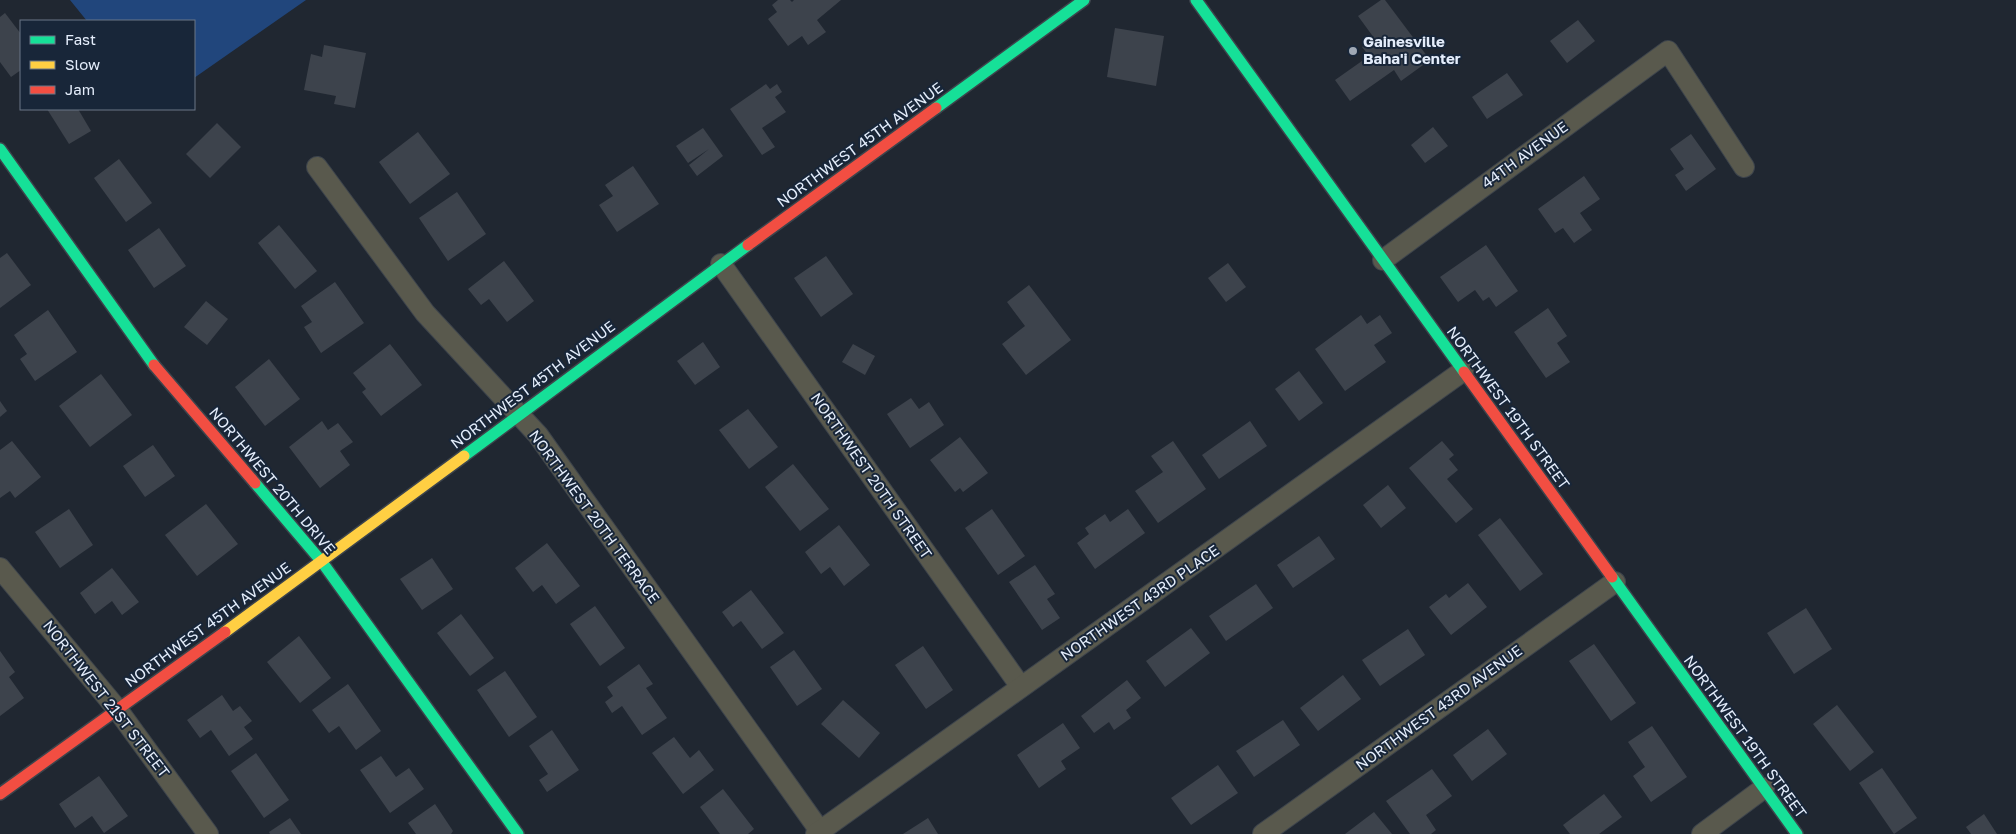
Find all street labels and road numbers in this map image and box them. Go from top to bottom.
street label: NORTHWEST 45TH AVENUE [773,78,946,211]
street label: 44TH AVENUE [1478,117,1571,191]
street label: NORTHWEST 45TH AVENUE [447,317,618,452]
street label: NORTHWEST 19TH STREET [1444,323,1574,492]
street label: NORTHWEST 20TH STREET [808,389,936,562]
street label: NORTHWEST 20TH DRIVE [206,403,340,558]
street label: NORTHWEST 20TH TERRACE [526,426,664,607]
street label: NORTHWEST 43RD PLACE [1057,540,1222,664]
street label: NORTHWEST 45TH AVENUE [121,558,294,691]
street label: NORTHWEST 21ST STREET [40,616,174,781]
street label: NORTHWEST 43RD AVENUE [1352,641,1525,774]
street label: NORTHWEST 19TH STREET [1681,652,1811,821]

